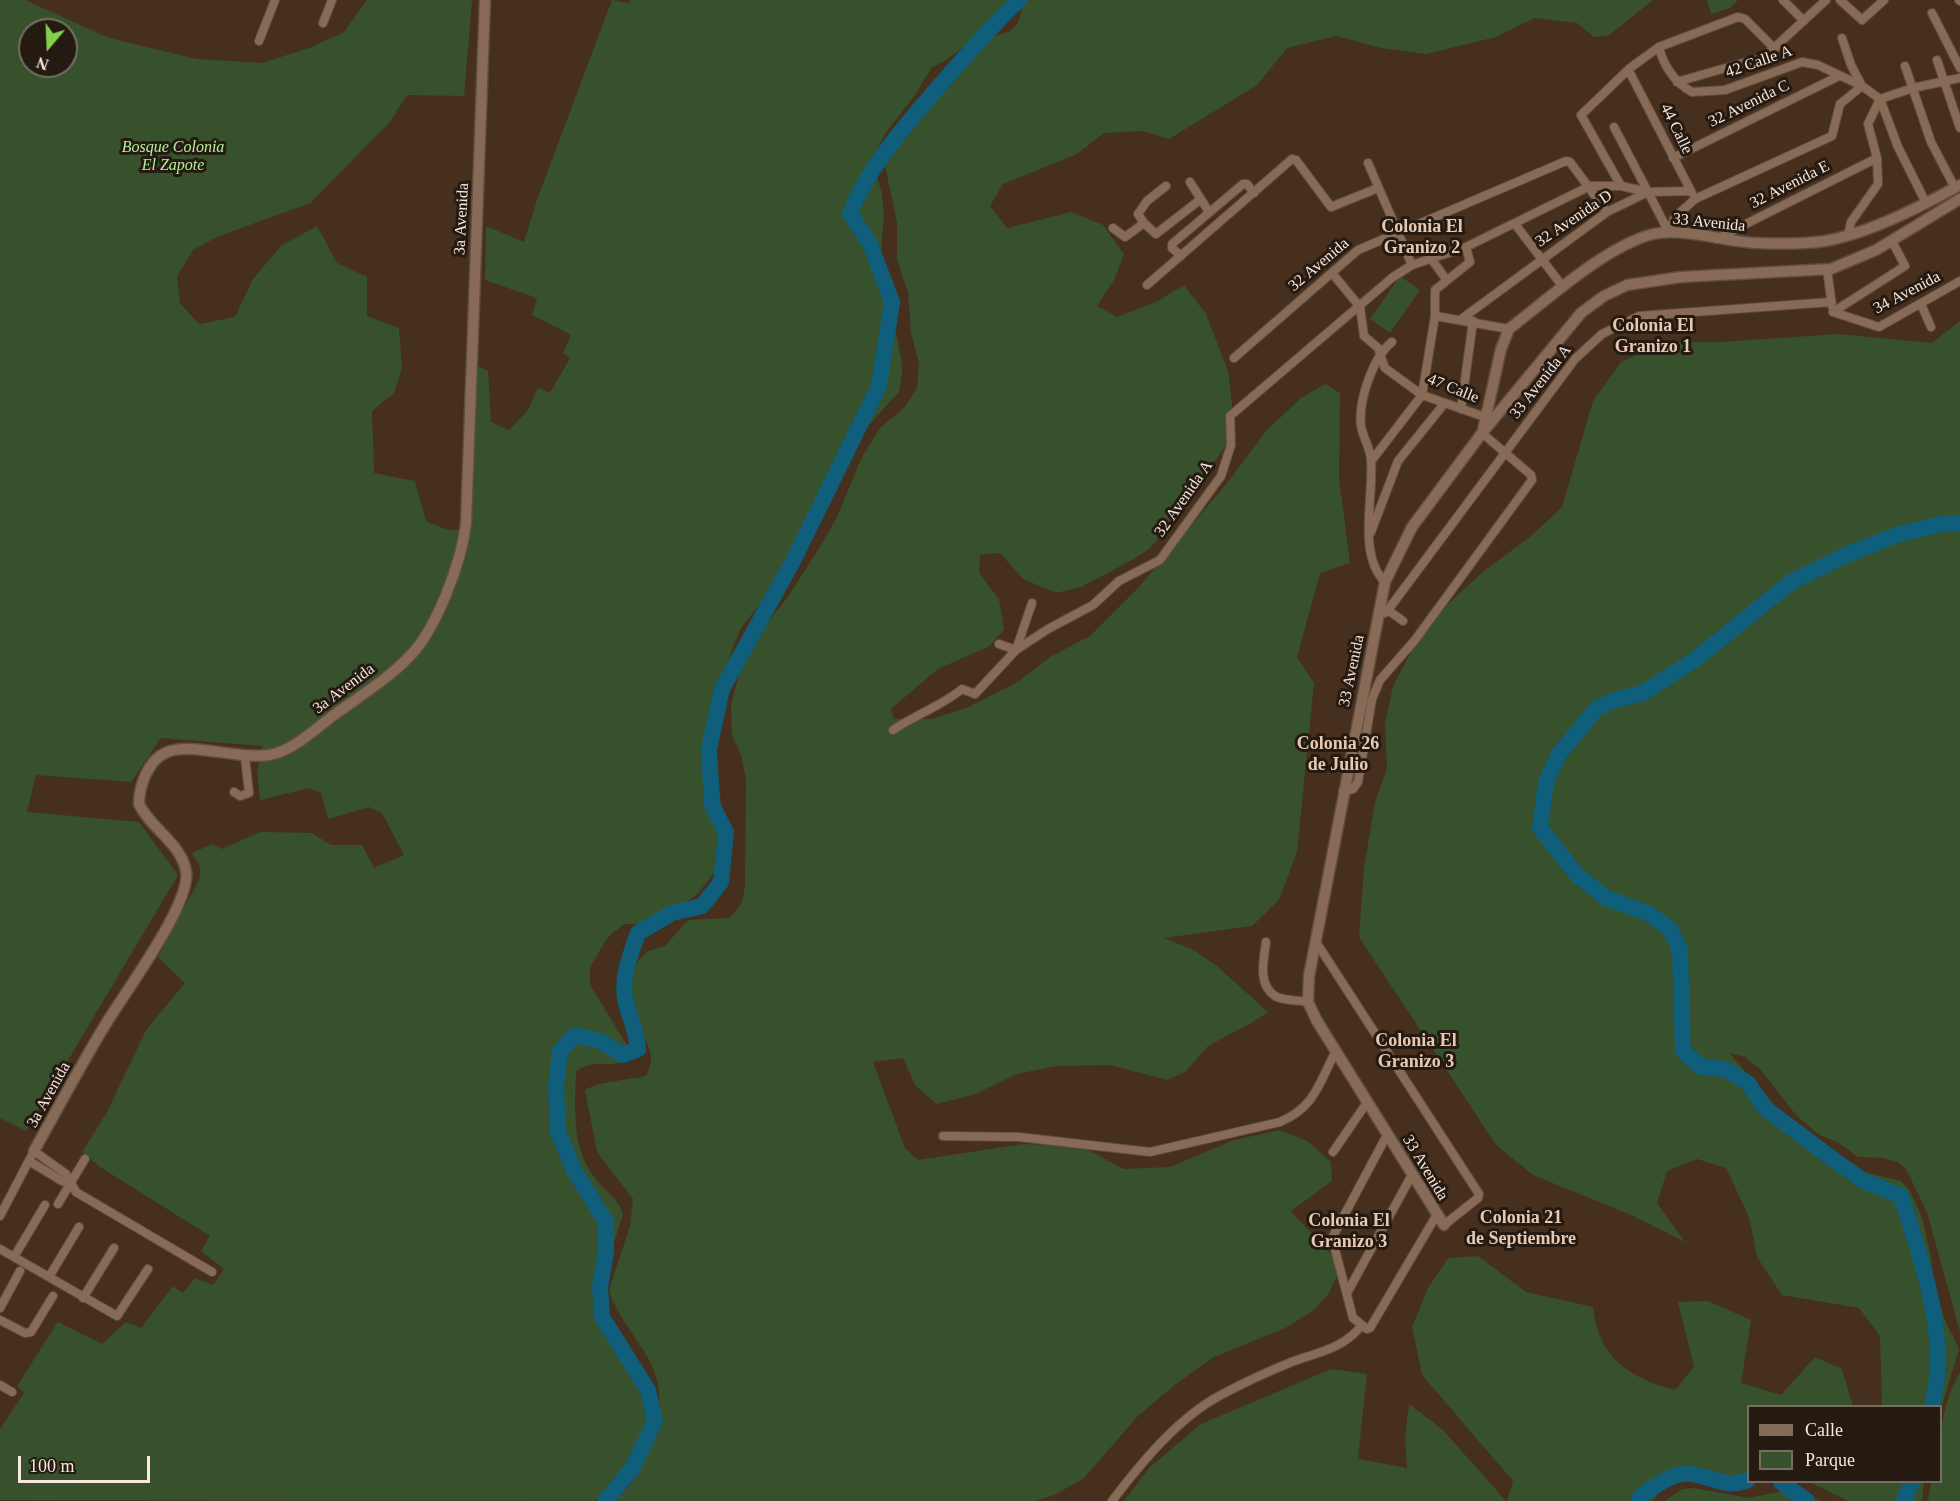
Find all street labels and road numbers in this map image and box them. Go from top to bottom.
street label: 42 Calle A [1723,42,1795,82]
street label: 32 Avenida C [1705,76,1793,132]
street label: 44 Calle [1656,101,1696,157]
street label: 32 Avenida E [1747,157,1833,213]
street label: 3a Avenida [451,182,473,256]
street label: 32 Avenida D [1532,186,1616,252]
street label: 33 Avenida [1672,210,1746,236]
street label: 32 Avenida [1285,234,1353,296]
street label: 34 Avenida [1870,267,1944,319]
street label: 33 Avenida A [1506,341,1576,423]
street label: 47 Calle [1424,370,1482,408]
street label: 32 Avenida A [1151,457,1217,541]
street label: 33 Avenida [1335,633,1369,709]
street label: 3a Avenida [309,660,379,718]
street label: 3a Avenida [23,1059,75,1131]
street label: 33 Avenida [1398,1132,1452,1204]

